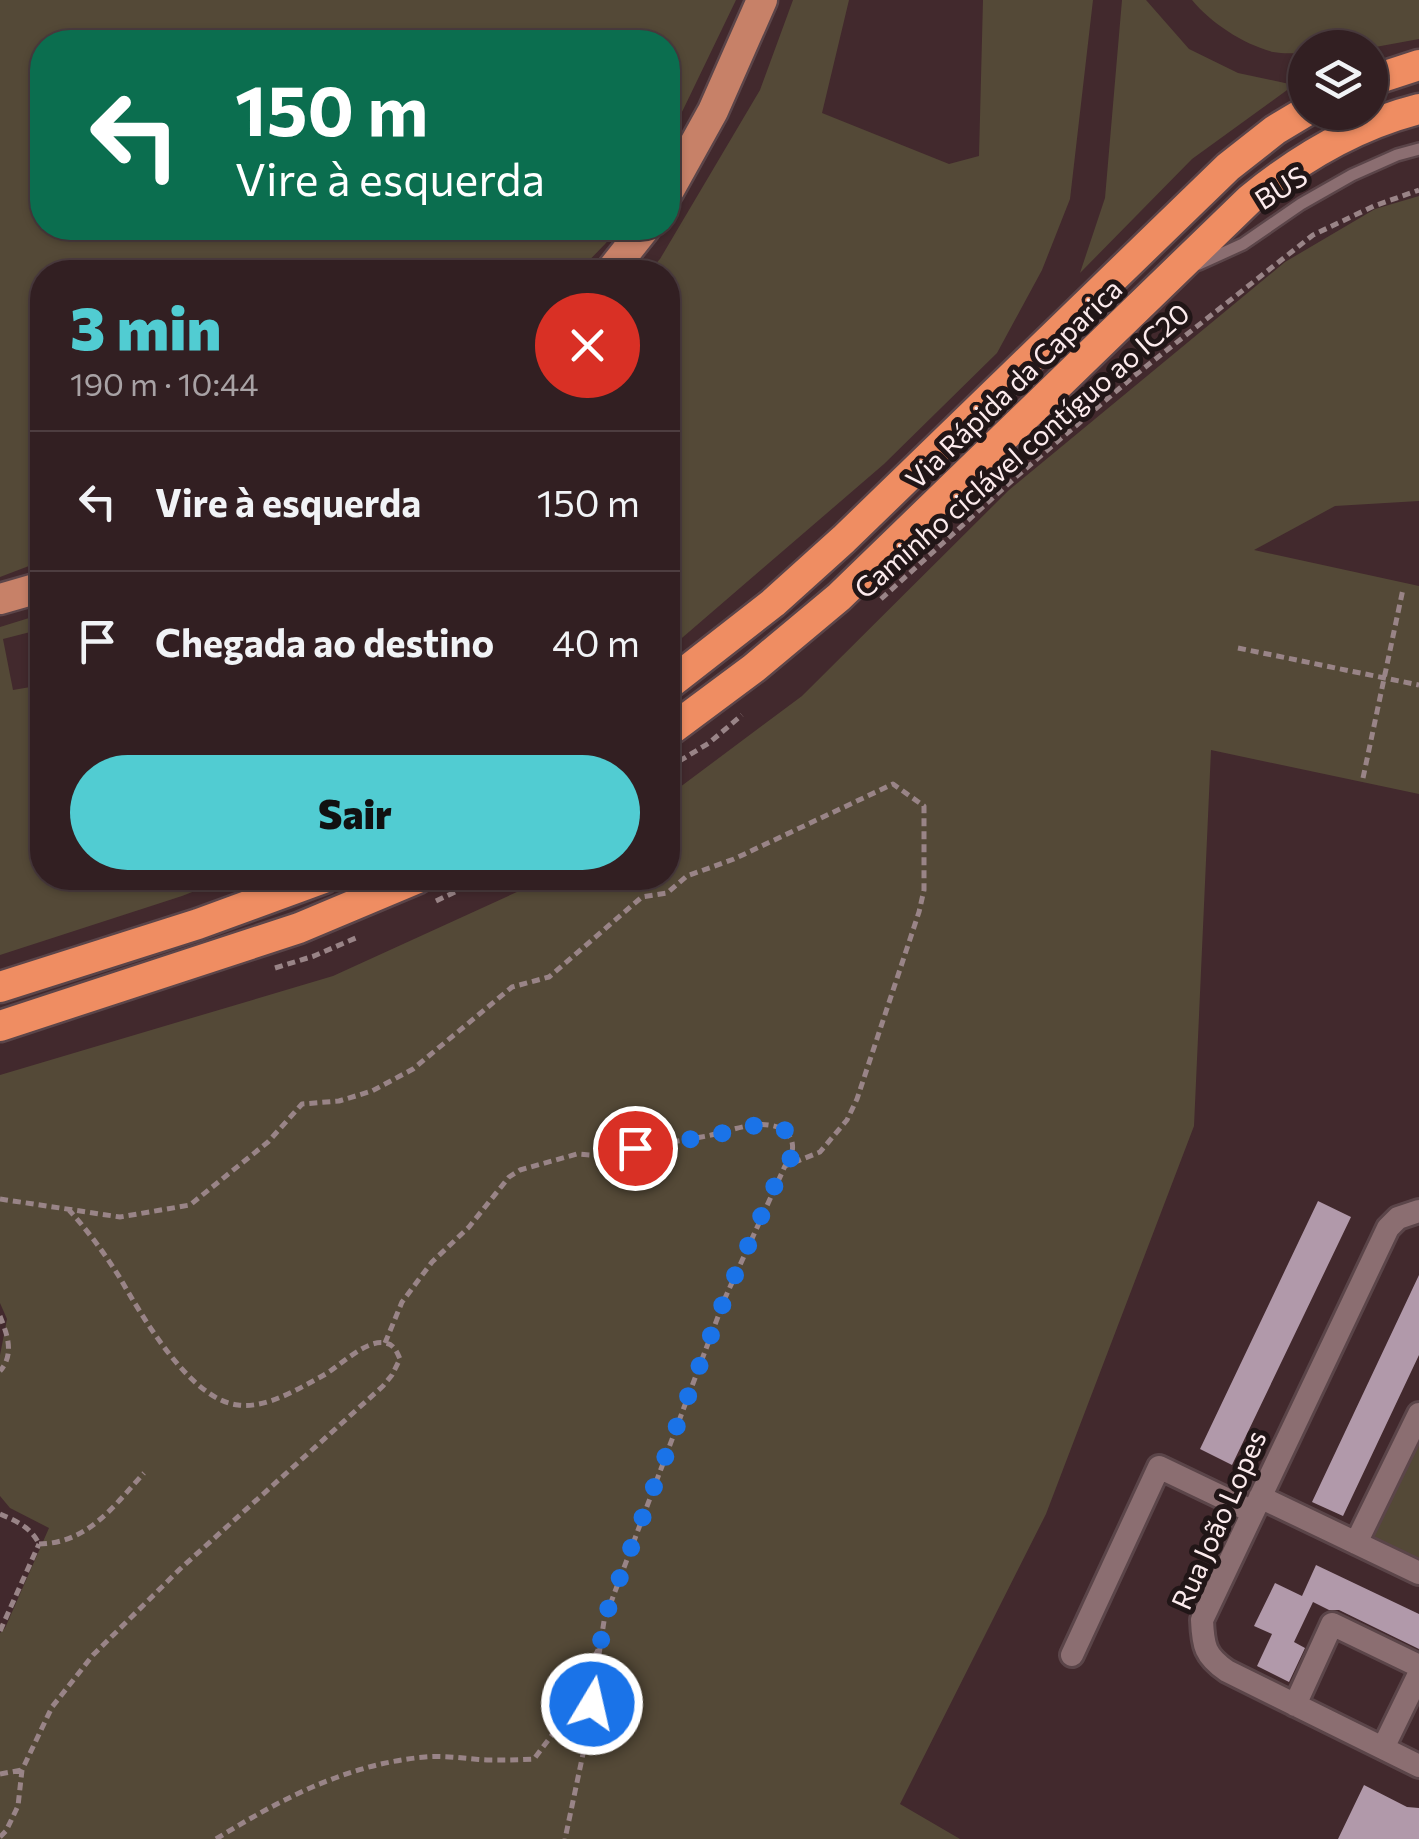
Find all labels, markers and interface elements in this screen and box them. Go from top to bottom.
map controls [1288,30,1388,130]
button: layers [1288,30,1388,130]
text: 150 m [235,65,428,150]
icon: left [70,70,200,200]
text: Vire à esquerda [235,150,545,205]
street label: BUS [1248,158,1313,216]
street label: Via Rápida da Caparica [898,271,1129,495]
text: 3 min [70,289,221,362]
button: close [535,293,640,398]
street label: Caminho ciclável contíguo ao IC20 [847,296,1196,605]
text: 190 m · 10:44 [70,363,258,403]
icon: left [70,474,125,529]
text: Vire à esquerda [155,478,421,525]
text: 150 m [537,478,640,525]
icon: arrive [70,614,125,669]
text: Chegada ao destino [155,618,494,665]
text: 40 m [552,618,640,665]
button: Sair [70,755,640,870]
pin [593,1106,678,1191]
icon: arrive [608,1121,663,1176]
street label: Rua João Lopes [1163,1425,1273,1614]
position arrow [540,1652,644,1756]

